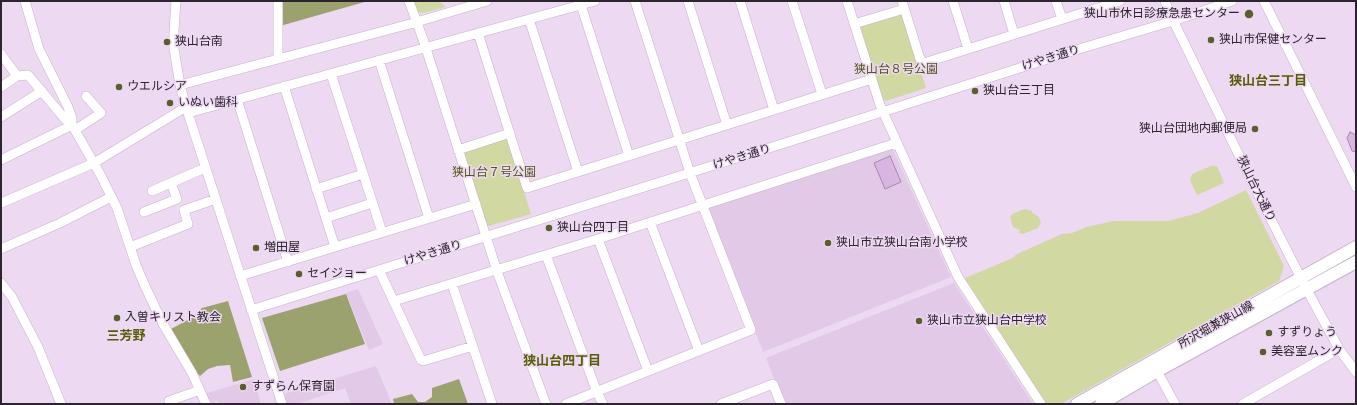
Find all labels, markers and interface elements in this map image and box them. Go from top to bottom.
place label: 狭山市休日診療急患センター [1084,7,1240,21]
marker: 狭山市休日診療急患センター [1243,8,1255,20]
place label: 狭山市保健センター [1219,33,1327,47]
place label: 狭山台南 [175,35,223,49]
marker: 狭山市保健センター [1206,35,1216,45]
marker: 狭山台南 [162,37,172,47]
street label: けやき通り [1020,42,1082,74]
park label: 狭山台８号公園 [854,63,938,77]
district label: 狭山台三丁目 [1229,73,1307,89]
place label: ウエルシア [127,80,187,94]
marker: ウエルシア [114,82,124,92]
place label: 狭山台三丁目 [983,84,1055,98]
marker: 狭山台三丁目 [970,86,980,96]
place label: いぬい歯科 [178,96,238,110]
marker: いぬい歯科 [165,98,175,108]
place label: 狭山台団地内郵便局 [1139,122,1247,136]
marker: 狭山台団地内郵便局 [1250,124,1260,134]
street label: けやき通り [711,141,773,173]
street label: 狭山台大通り [1234,153,1278,225]
park label: 狭山台７号公園 [452,166,536,180]
place label: 狭山台四丁目 [557,221,629,235]
marker: 狭山台四丁目 [544,223,554,233]
place label: 狭山市立狭山台南小学校 [836,236,968,250]
street label: けやき通り [402,237,464,269]
marker: 狭山市立狭山台南小学校 [823,238,833,248]
place label: 増田屋 [264,241,300,255]
marker: 増田屋 [251,243,261,253]
place label: セイジョー [307,267,367,281]
marker: セイジョー [294,269,304,279]
street label: 所沢堀兼狭山線 [1176,298,1256,352]
place label: 入曽キリスト教会 [125,311,221,325]
marker: 入曽キリスト教会 [112,313,122,323]
place label: 狭山市立狭山台中学校 [927,314,1047,328]
marker: 狭山市立狭山台中学校 [914,316,924,326]
place label: すずりょう [1277,326,1337,340]
district label: 三芳野 [107,328,145,344]
marker: すずりょう [1264,328,1274,338]
place label: 美容室ムンク [1271,345,1343,359]
marker: 美容室ムンク [1258,347,1268,357]
district label: 狭山台四丁目 [523,353,601,369]
place label: すずらん保育園 [251,380,335,394]
marker: すずらん保育園 [238,382,248,392]

